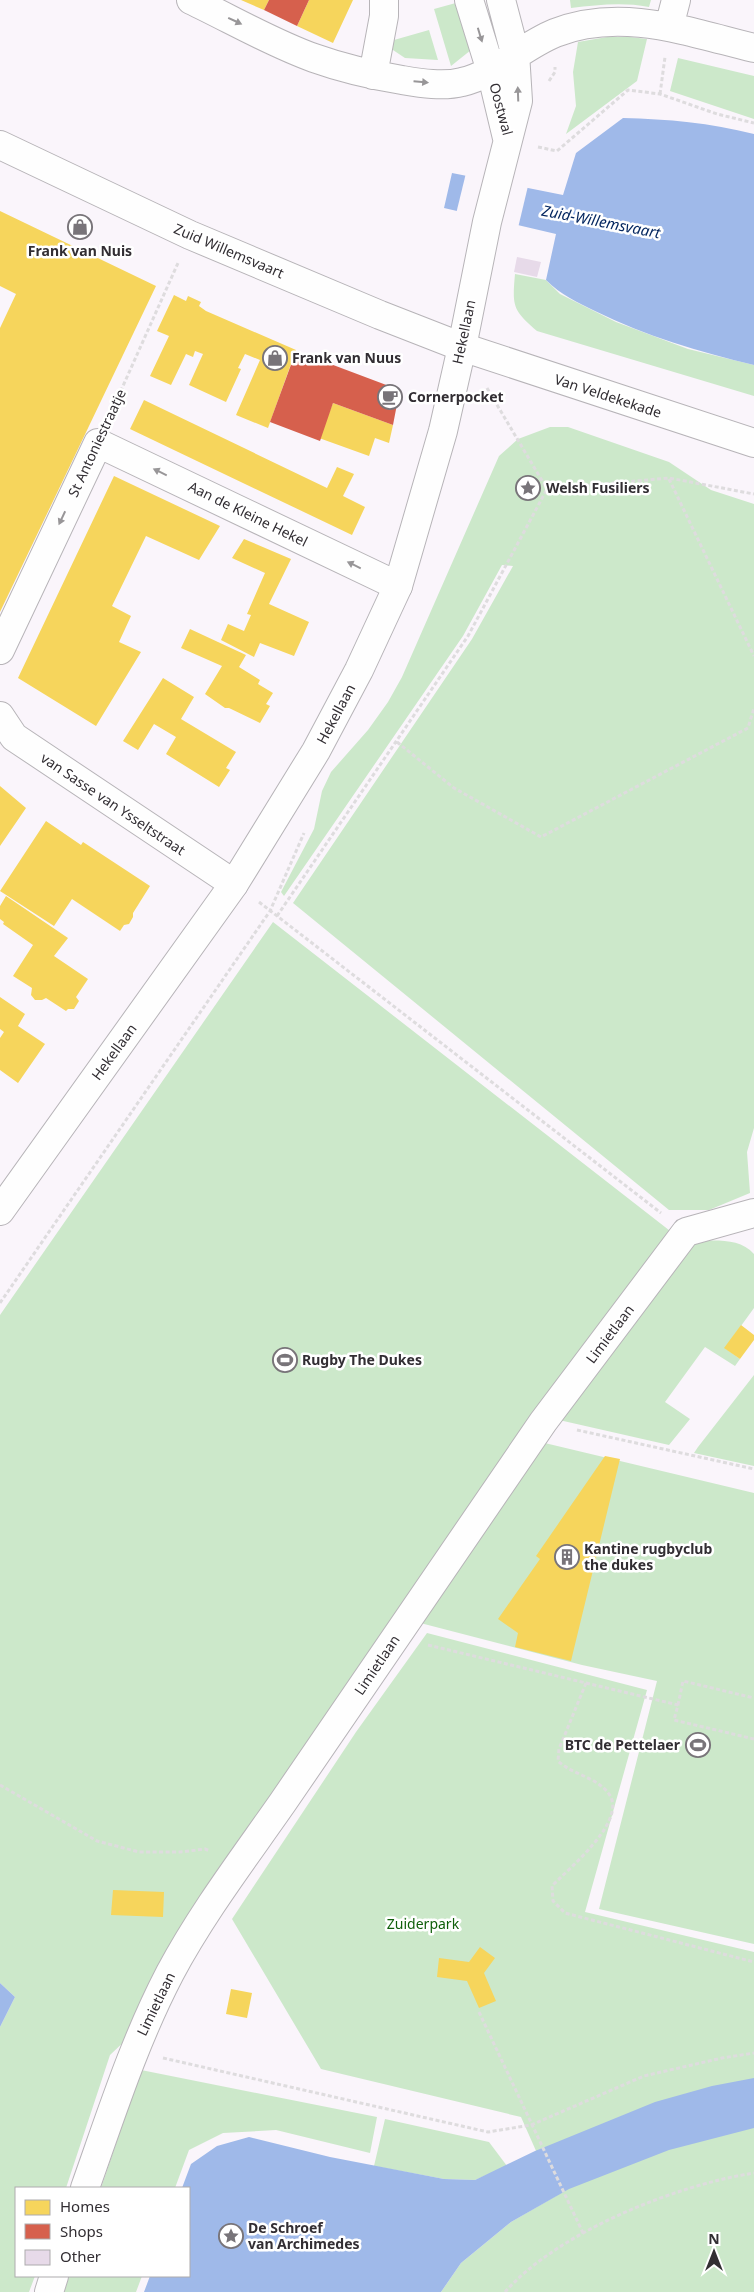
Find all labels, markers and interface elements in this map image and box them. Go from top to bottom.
one-way arrow [228,17,242,25]
one-way arrow [477,28,484,43]
one-way arrow [413,79,429,87]
street label: Oostwal [485,81,518,137]
one-way arrow [513,86,521,102]
water label: Zuid-Willemsvaart [539,200,663,243]
shop icon: Frank van Nuis [67,214,93,240]
street label: Zuid Willemsvaart [171,219,287,282]
place label: Frank van Nuis [28,241,132,260]
street label: Hekellaan [447,298,480,366]
shop icon: Frank van Nuus [262,345,288,371]
place label: Frank van Nuus [292,348,401,367]
street label: Van Veldekekade [552,369,664,422]
cafe icon: Cornerpocket [377,384,403,410]
street label: St Antoniestraatje [63,386,130,500]
place label: Cornerpocket [408,387,504,406]
one-way arrow [153,468,167,476]
place icon: Welsh Fusiliers [515,475,541,501]
street label: Aan de Kleine Hekel [185,476,311,551]
place label: Welsh Fusiliers [546,478,650,497]
one-way arrow [58,511,66,525]
one-way arrow [347,561,361,569]
street label: Hekellaan [312,681,359,747]
street label: van Sasse van Ysseltstraat [37,748,189,859]
street label: Hekellaan [87,1020,140,1084]
street label: Limietlaan [581,1301,638,1367]
sports icon: Rugby The Dukes [272,1347,298,1373]
place label: Rugby The Dukes [302,1350,422,1369]
place label: Kantine rugbyclub the dukes [584,1539,712,1574]
building icon: Kantine rugbyclub the dukes [554,1544,580,1570]
street label: Limietlaan [350,1631,404,1698]
sports icon: BTC de Pettelaer [685,1732,711,1758]
place label: BTC de Pettelaer [565,1735,681,1754]
park label: Zuiderpark [387,1914,460,1933]
street label: Limietlaan [132,1969,179,2039]
legend [15,2187,190,2277]
text: Homes [60,2196,110,2216]
place label: De Schroef van Archimedes [248,2218,360,2253]
text: Shops [60,2221,103,2241]
place icon: De Schroef van Archimedes [218,2223,244,2249]
north arrow [689,2227,739,2277]
text: N [708,2229,720,2248]
text: Other [60,2246,101,2266]

